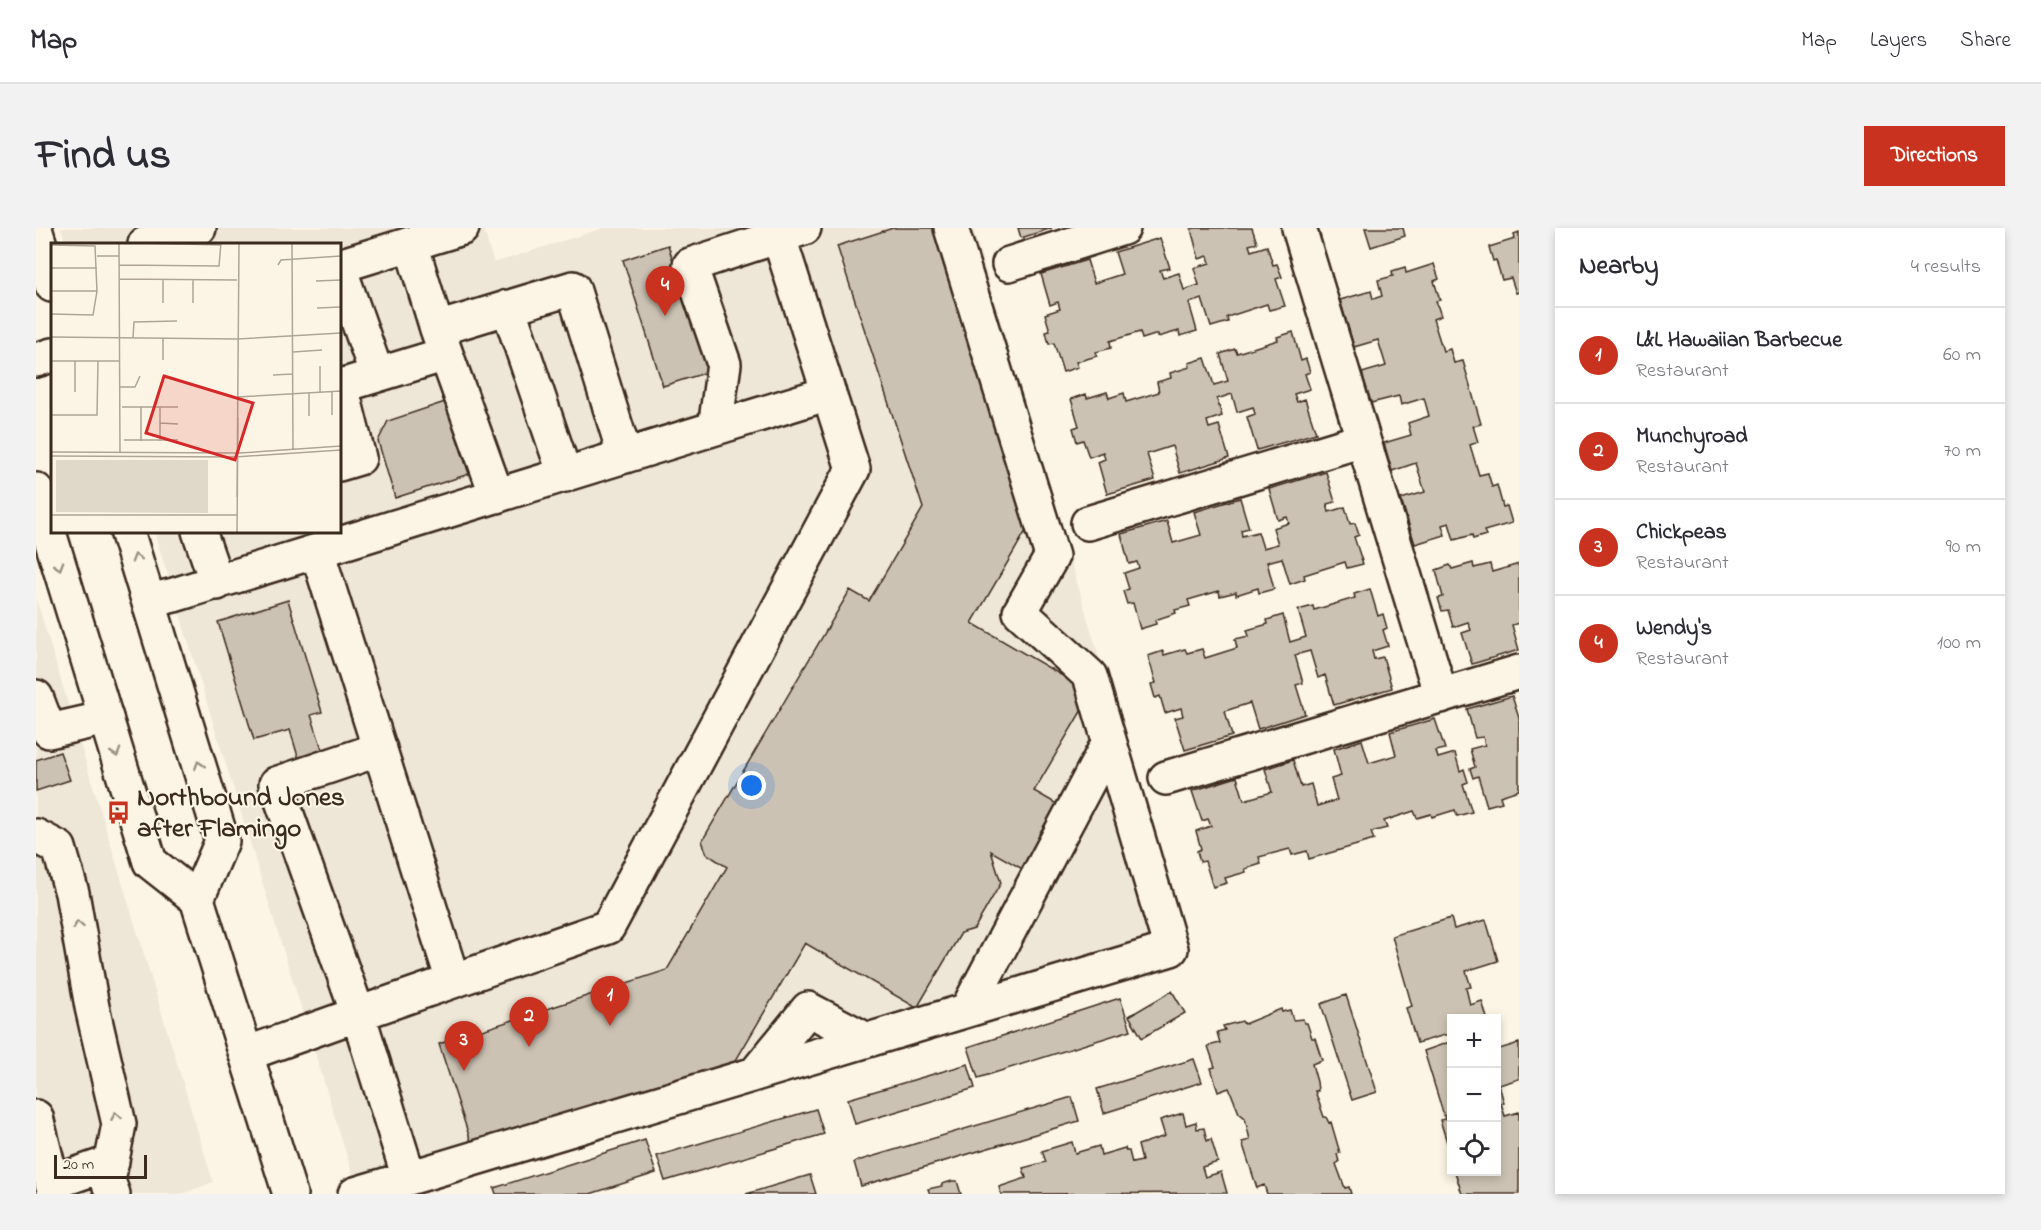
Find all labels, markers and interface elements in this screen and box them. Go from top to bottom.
text: Map [30,21,77,62]
text: Map [1801,26,1837,56]
text: Layers [1870,26,1927,56]
text: Share [1960,26,2011,56]
text: Find us [36,126,171,187]
button: Directions [1864,126,2005,186]
inset map [51,243,340,532]
text: Nearby [1579,248,1658,286]
text: 4 results [1911,253,1981,282]
pin: 4 [646,266,684,316]
text: L&L Hawaiian Barbecue [1636,325,1842,357]
text: 1 [1595,341,1602,370]
text: 60 m [1943,341,1981,370]
text: Restaurant [1636,357,1729,386]
text: Munchyroad [1636,421,1748,453]
text: 2 [1594,437,1603,466]
text: 70 m [1944,437,1981,466]
text: Restaurant [1636,453,1729,482]
text: Chickpeas [1636,517,1727,549]
text: 3 [1594,533,1603,562]
text: 90 m [1946,533,1981,562]
text: Restaurant [1636,549,1729,578]
one-way arrow [131,553,143,564]
one-way arrow [52,560,64,571]
text: Wendy's [1636,613,1712,645]
text: 4 [1594,629,1603,658]
text: 100 m [1937,629,1981,658]
text: Restaurant [1636,645,1729,674]
one-way arrow [109,747,122,758]
one-way arrow [194,760,206,771]
your location [737,771,766,800]
place label: Northbound Jones after Flamingo [137,779,345,850]
bus stop icon: Northbound Jones after Flamingo [106,799,132,825]
one-way arrow [72,921,85,931]
pin: 1 [590,976,630,1026]
pin: 2 [510,998,548,1047]
map controls [1447,1014,1501,1176]
button: + [1447,1014,1501,1068]
pin: 3 [444,1022,484,1071]
button: − [1447,1068,1501,1122]
one-way arrow [110,1112,123,1122]
button: locate [1447,1122,1501,1176]
scale bar [54,1152,147,1180]
text: 20 m [63,1153,94,1177]

